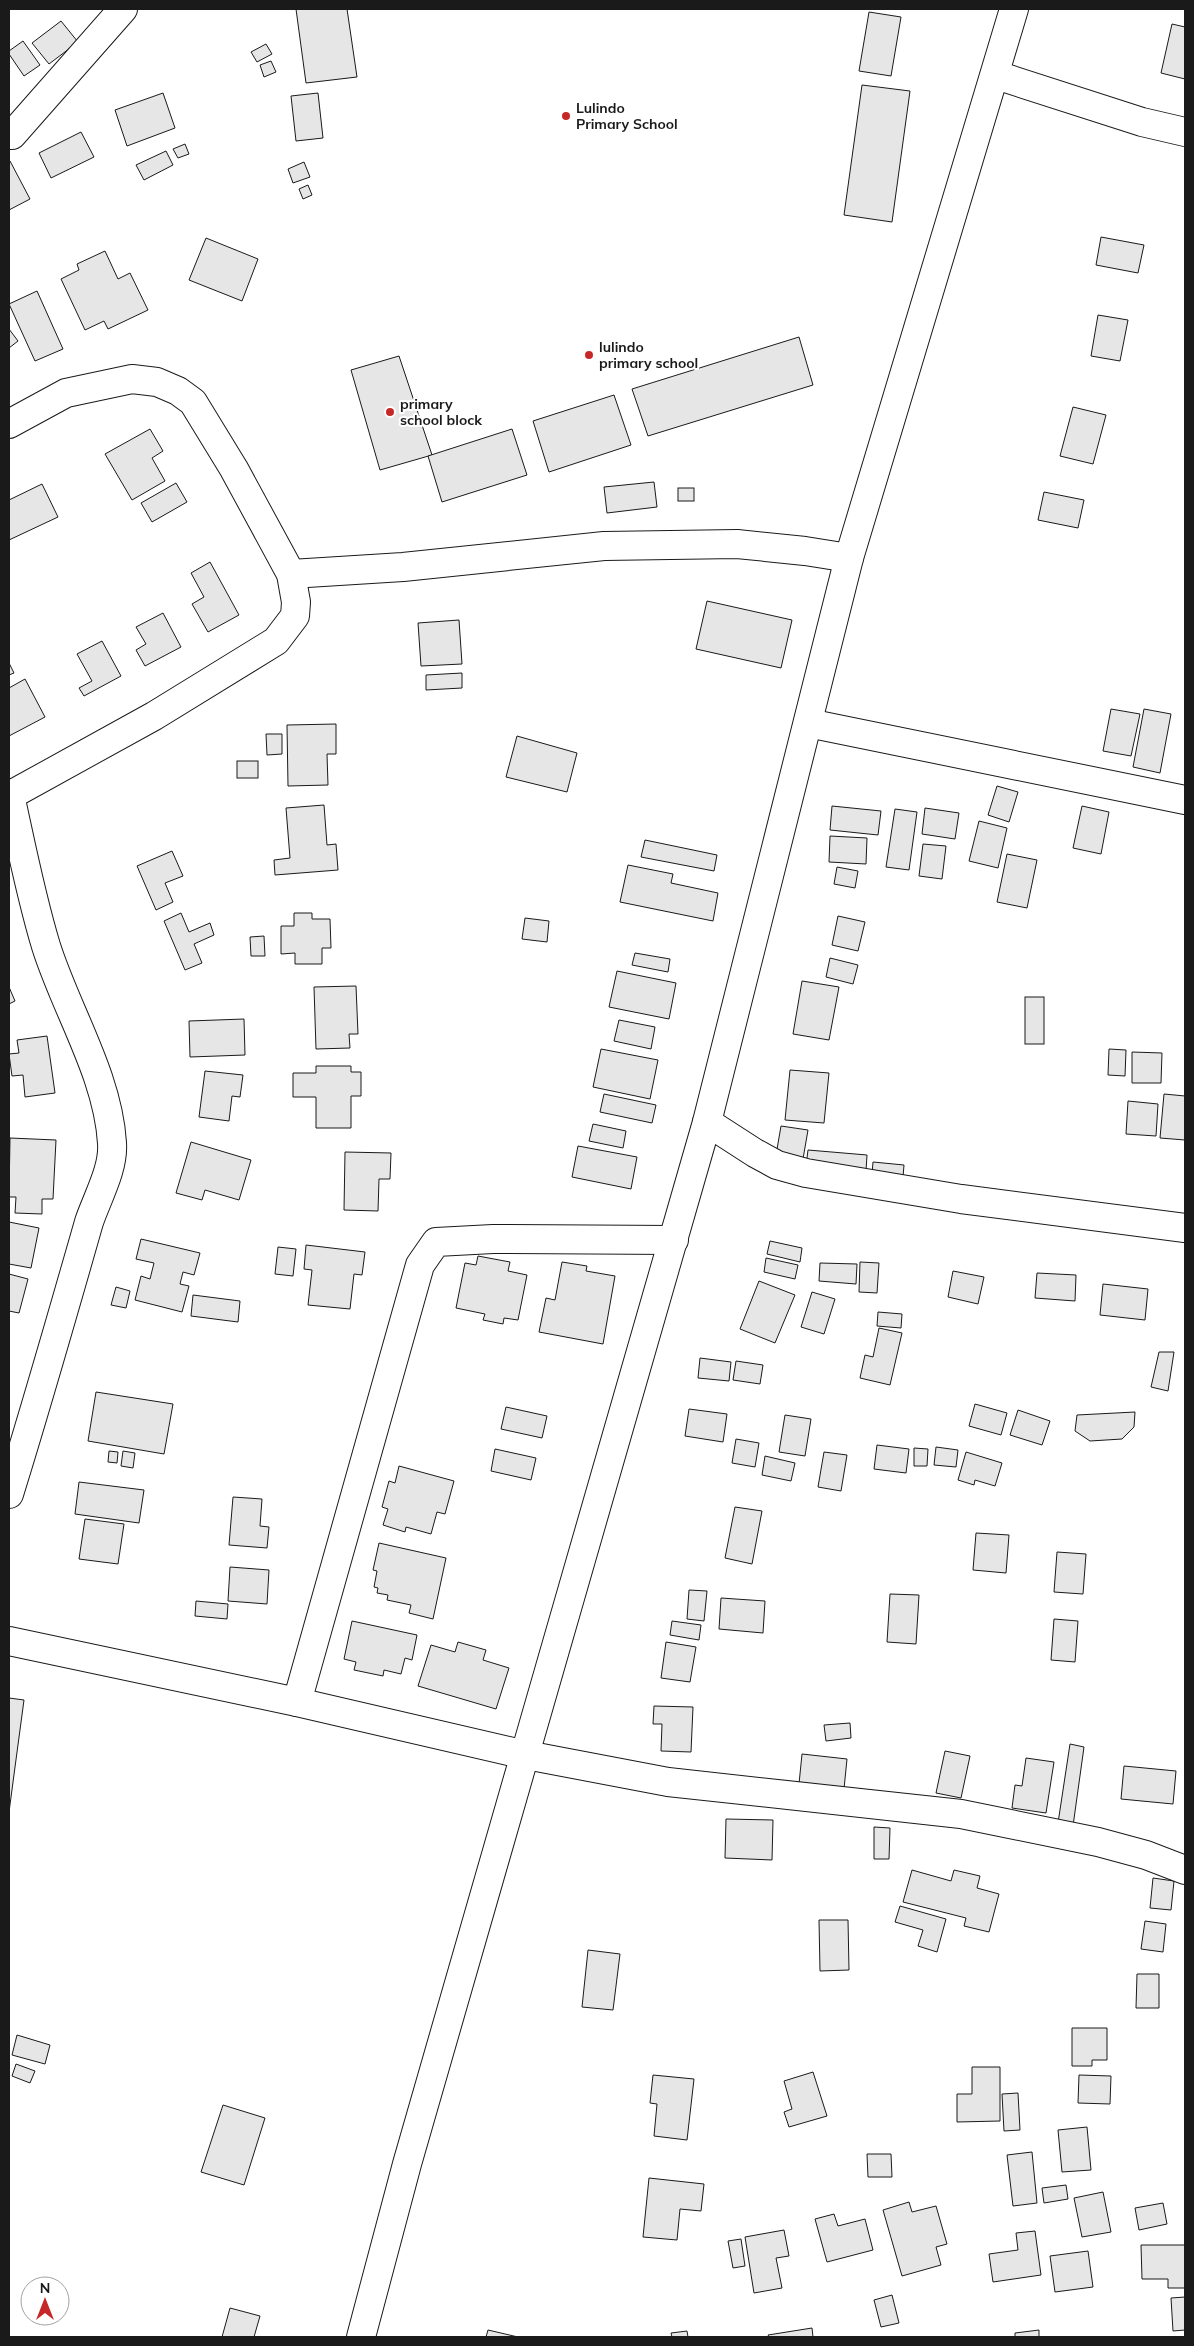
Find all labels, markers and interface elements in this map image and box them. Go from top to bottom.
place label: Lulindo Primary School [576,99,678,133]
marker: Lulindo Primary School [560,110,572,122]
place label: lulindo primary school [599,338,698,372]
marker: lulindo primary school [583,349,595,361]
place label: primary school block [400,395,482,429]
marker: primary school block [384,406,396,418]
north arrow [20,2276,70,2326]
text: N [40,2279,50,2297]

